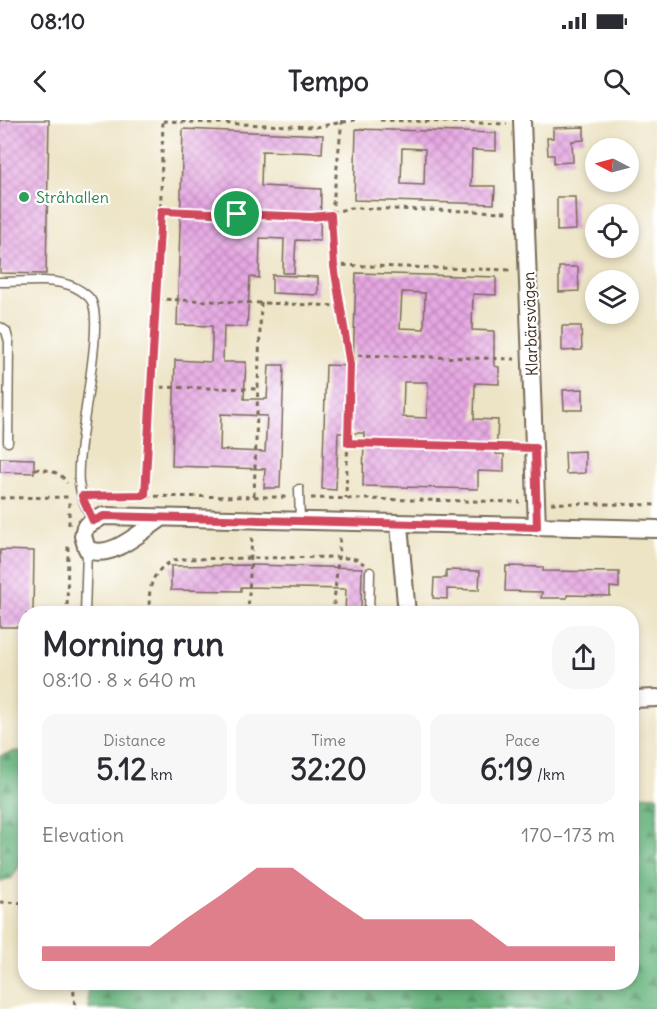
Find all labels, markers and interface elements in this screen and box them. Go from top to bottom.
text: 08:10 [30,7,85,35]
text: Tempo [288,64,369,98]
icon: back [24,65,57,98]
icon: search [600,65,633,98]
north arrow [585,138,639,192]
map controls [585,138,639,324]
place label: Stråhallen [36,187,109,207]
pin [211,188,262,239]
marker: Stråhallen [17,190,31,204]
icon: arrive [220,197,253,230]
button: locate [585,204,639,258]
button: layers [585,270,639,324]
street label: Klarbärsvägen [518,271,542,377]
text: Morning run [42,623,224,665]
button: share [552,626,615,689]
text: 08:10 · 8 × 640 m [42,667,196,692]
text: Distance [103,730,166,750]
text: Time [311,730,346,750]
text: Pace [505,730,540,750]
text: 5.12 [96,750,147,788]
text: 32:20 [290,750,367,788]
text: 6:19 [480,750,533,788]
text: km [147,764,173,784]
text: /km [533,764,565,784]
text: Elevation [42,822,124,847]
text: 170–173 m [521,822,615,847]

